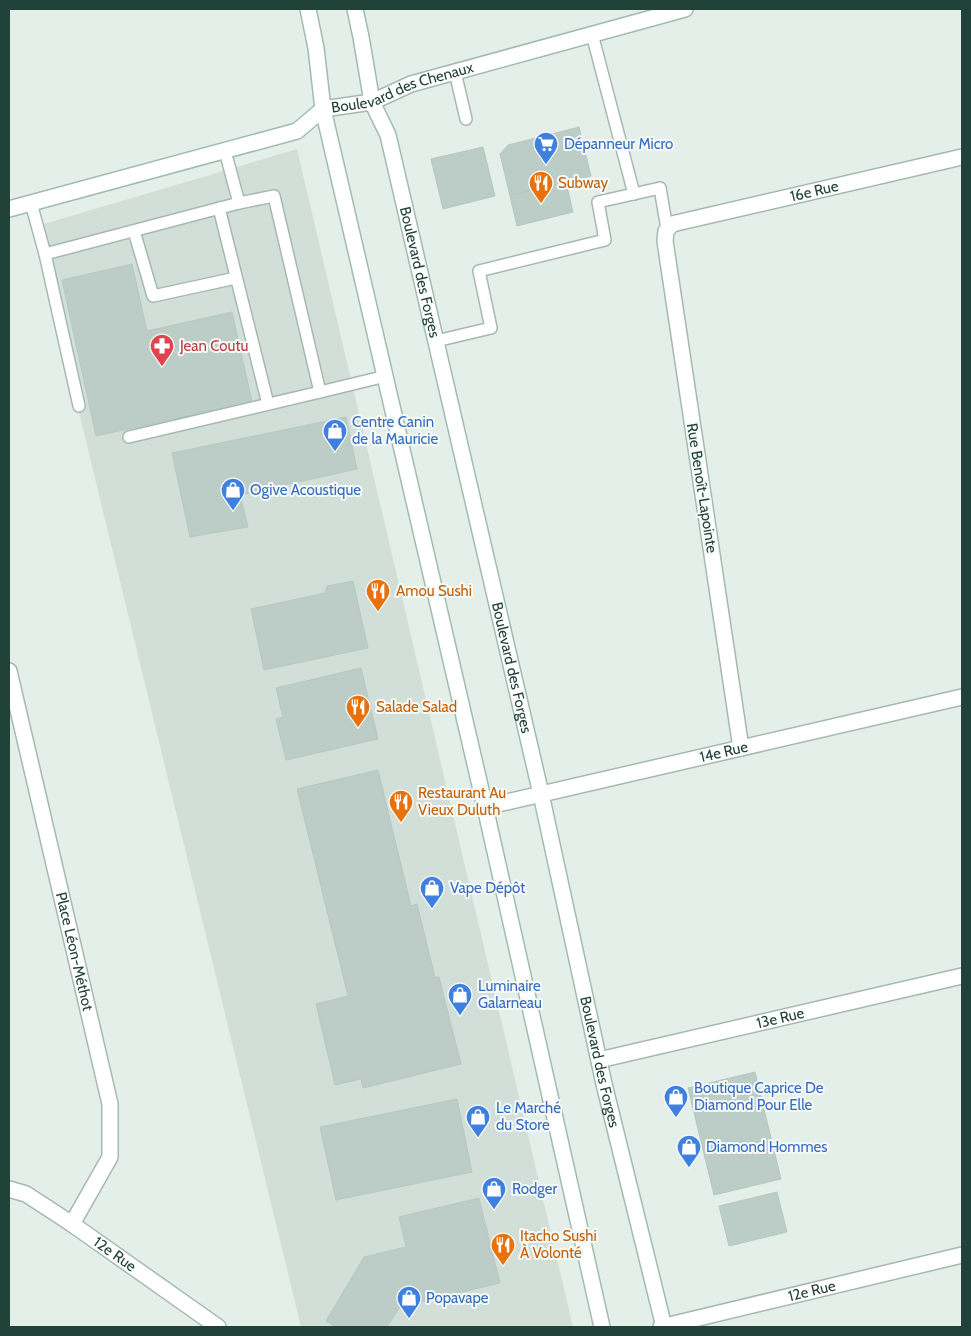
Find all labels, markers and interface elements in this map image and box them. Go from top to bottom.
street label: Boulevard des Chenaux [330,58,475,117]
supermarket icon: Dépanneur Micro [533,131,559,165]
place label: Dépanneur Micro [564,135,673,153]
restaurant icon: Subway [528,170,554,204]
place label: Subway [558,174,608,192]
street label: 16e Rue [788,177,840,205]
street label: Boulevard des Forges [396,205,444,339]
pharmacy icon: Jean Coutu [149,333,175,367]
place label: Jean Coutu [179,337,248,355]
place label: Centre Canin de la Mauricie [352,413,439,448]
shop icon: Centre Canin de la Mauricie [322,418,348,452]
street label: Rue Benoît-Lapointe [683,422,721,554]
shop icon: Ogive Acoustique [220,477,246,511]
place label: Ogive Acoustique [250,481,361,499]
restaurant icon: Amou Sushi [365,578,391,612]
place label: Amou Sushi [396,582,472,600]
street label: Boulevard des Forges [488,600,536,735]
restaurant icon: Salade Salad [345,694,371,728]
place label: Salade Salad [376,698,457,716]
street label: 14e Rue [698,738,750,766]
place label: Restaurant Au Vieux Duluth [418,784,506,819]
restaurant icon: Restaurant Au Vieux Duluth [388,789,414,823]
shop icon: Vape Dépôt [419,875,445,909]
place label: Vape Dépôt [450,879,525,897]
street label: Place Léon-Méthot [52,890,97,1013]
place label: Luminaire Galarneau [478,977,542,1012]
shop icon: Luminaire Galarneau [447,982,473,1016]
street label: Boulevard des Forges [576,995,623,1129]
street label: 13e Rue [755,1004,806,1032]
place label: Boutique Caprice De Diamond Pour Elle [694,1079,824,1114]
shop icon: Boutique Caprice De Diamond Pour Elle [663,1084,689,1118]
place label: Le Marché du Store [496,1099,561,1134]
shop icon: Le Marché du Store [465,1104,491,1138]
shop icon: Diamond Hommes [676,1134,702,1168]
place label: Diamond Hommes [706,1138,828,1156]
shop icon: Rodger [481,1176,507,1210]
place label: Rodger [512,1180,557,1198]
place label: Itacho Sushi À Volonté [520,1227,597,1262]
restaurant icon: Itacho Sushi À Volonté [490,1232,516,1266]
street label: 12e Rue [90,1233,140,1276]
street label: 12e Rue [786,1277,838,1305]
shop icon: Popavape [396,1285,422,1319]
place label: Popavape [426,1289,489,1307]

